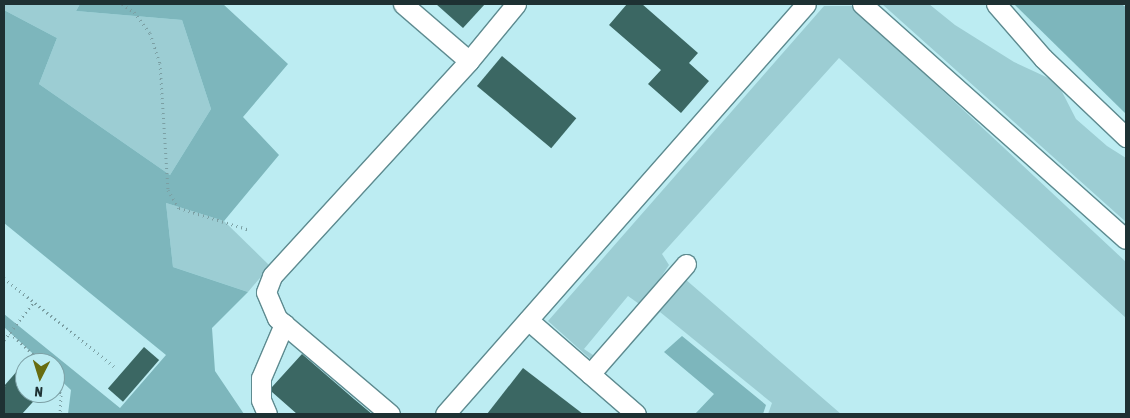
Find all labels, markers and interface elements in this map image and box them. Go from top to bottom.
north arrow [15,353,65,403]
text: N [34,384,44,400]

